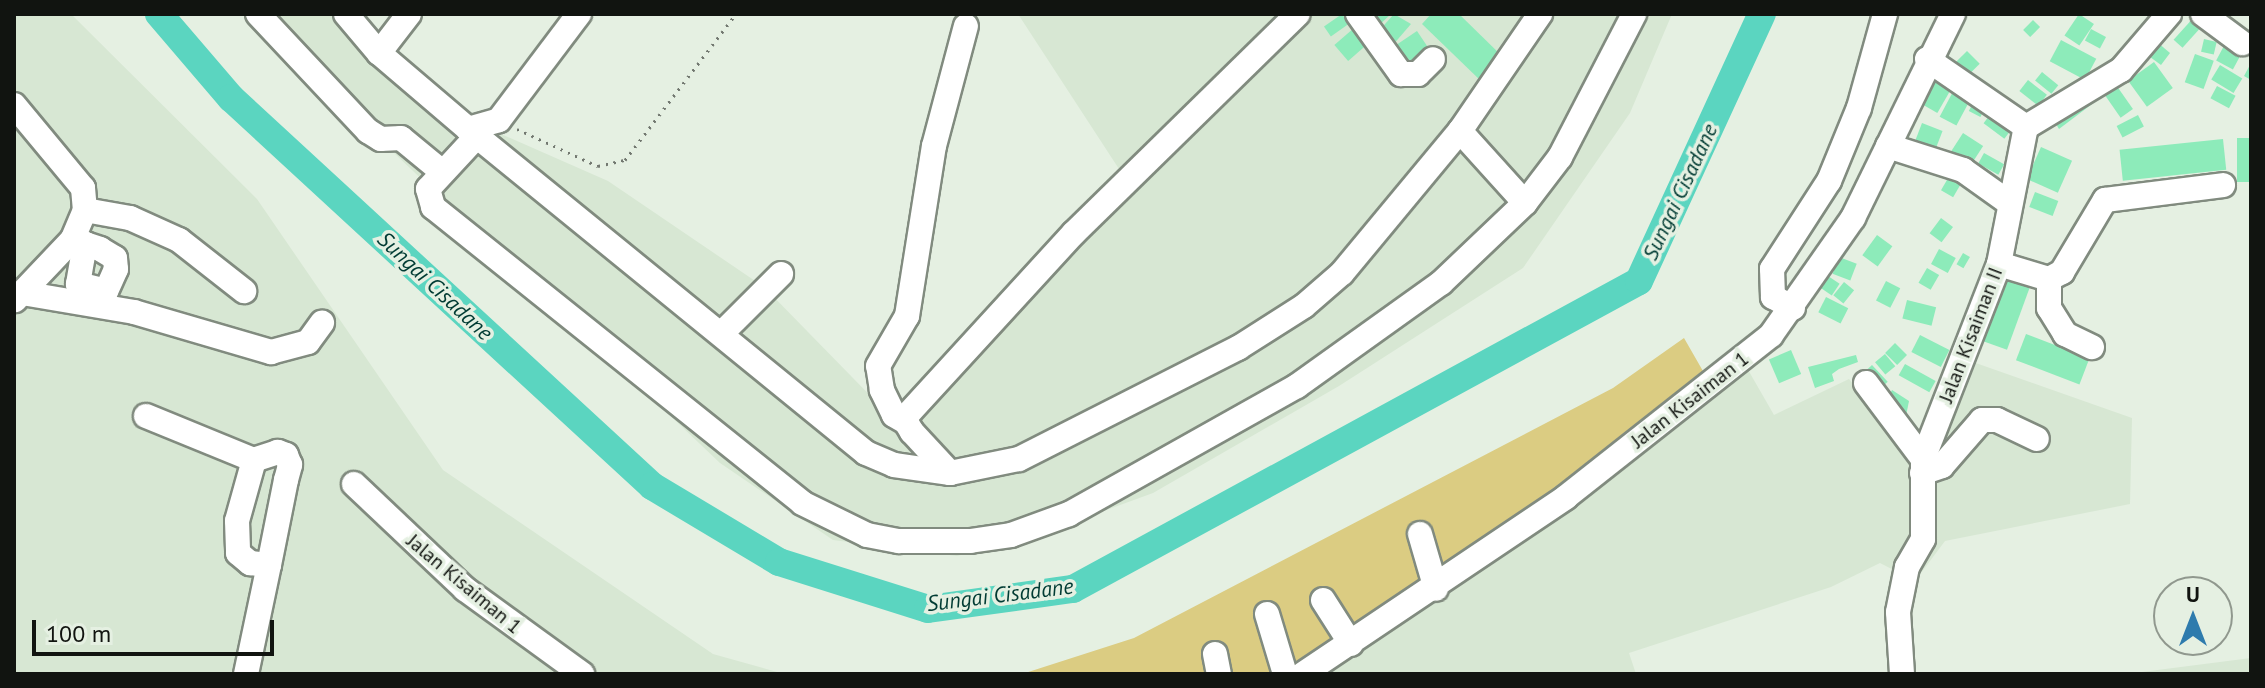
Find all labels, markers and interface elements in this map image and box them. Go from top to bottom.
water label: Sungai Cisadane [1637,120,1723,264]
water label: Sungai Cisadane [372,226,498,346]
street label: Jalan Kisaiman II [1934,264,2008,406]
street label: Jalan Kisaiman 1 [1627,347,1753,453]
street label: Jalan Kisaiman 1 [402,529,526,639]
water label: Sungai Cisadane [925,573,1075,617]
north arrow [2153,576,2233,656]
text: U [2186,580,2200,608]
scale bar [36,604,278,654]
text: 100 m [46,618,111,649]

